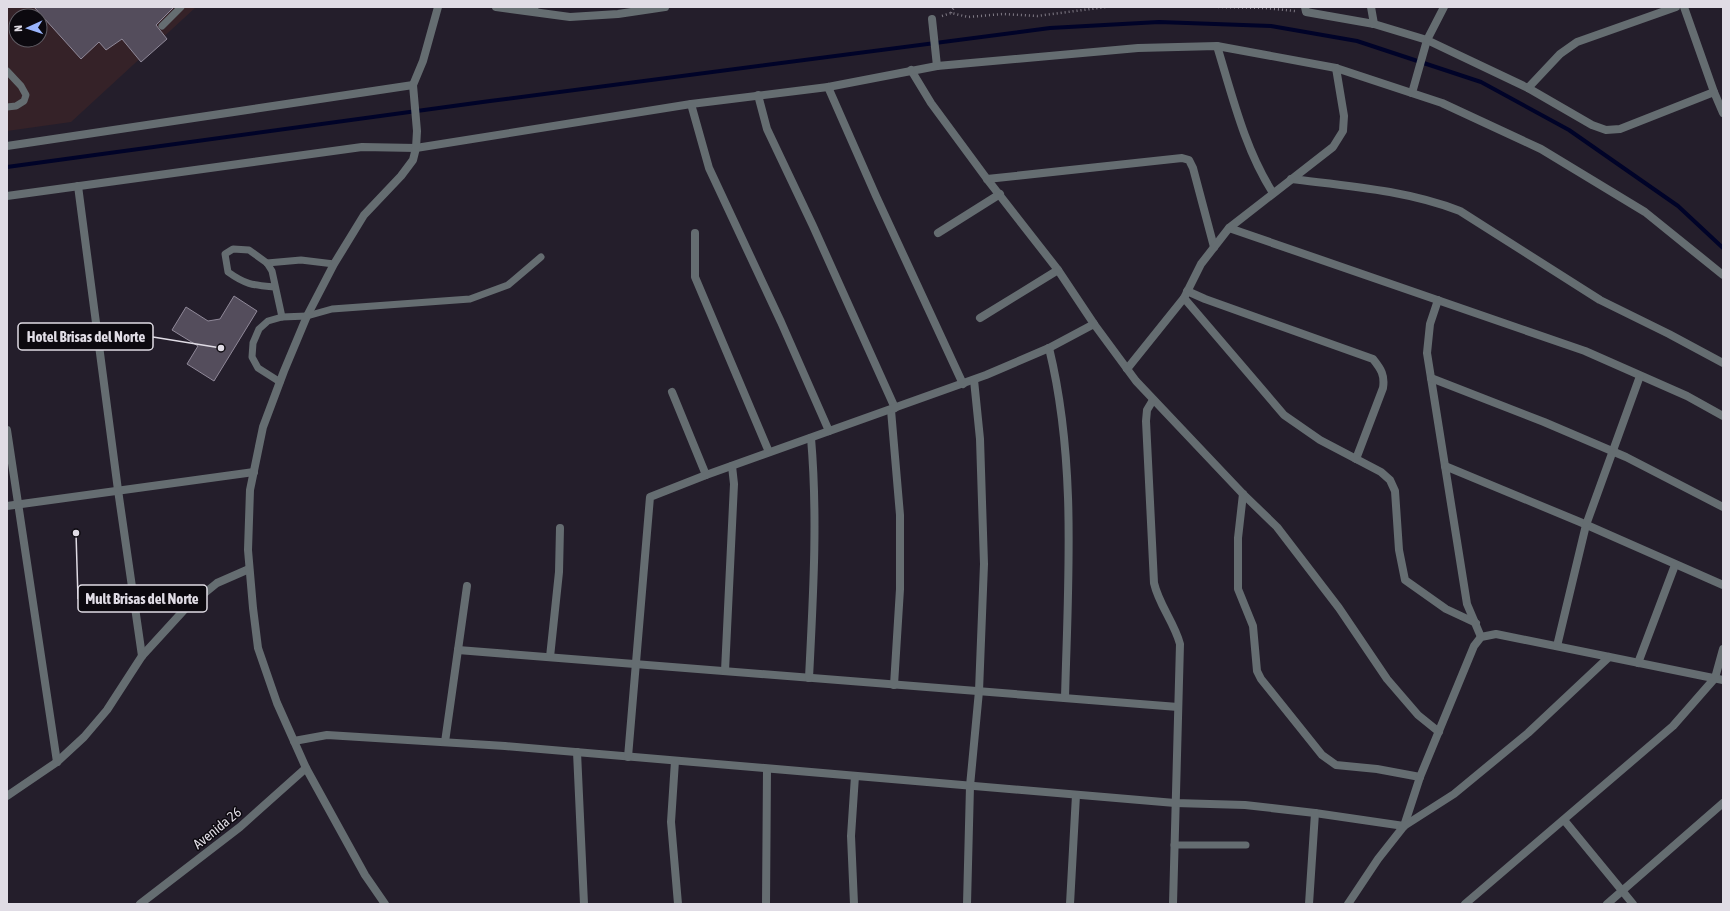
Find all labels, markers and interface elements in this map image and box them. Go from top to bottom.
north arrow [8,8,48,48]
text: N [12,25,24,32]
callout: Hotel Brisas del Norte [18,323,153,350]
text: Hotel Brisas del Norte [27,328,145,345]
callout: Mult Brisas del Norte [78,585,207,612]
text: Mult Brisas del Norte [85,590,199,607]
street label: Avenida 26 [190,804,245,852]

